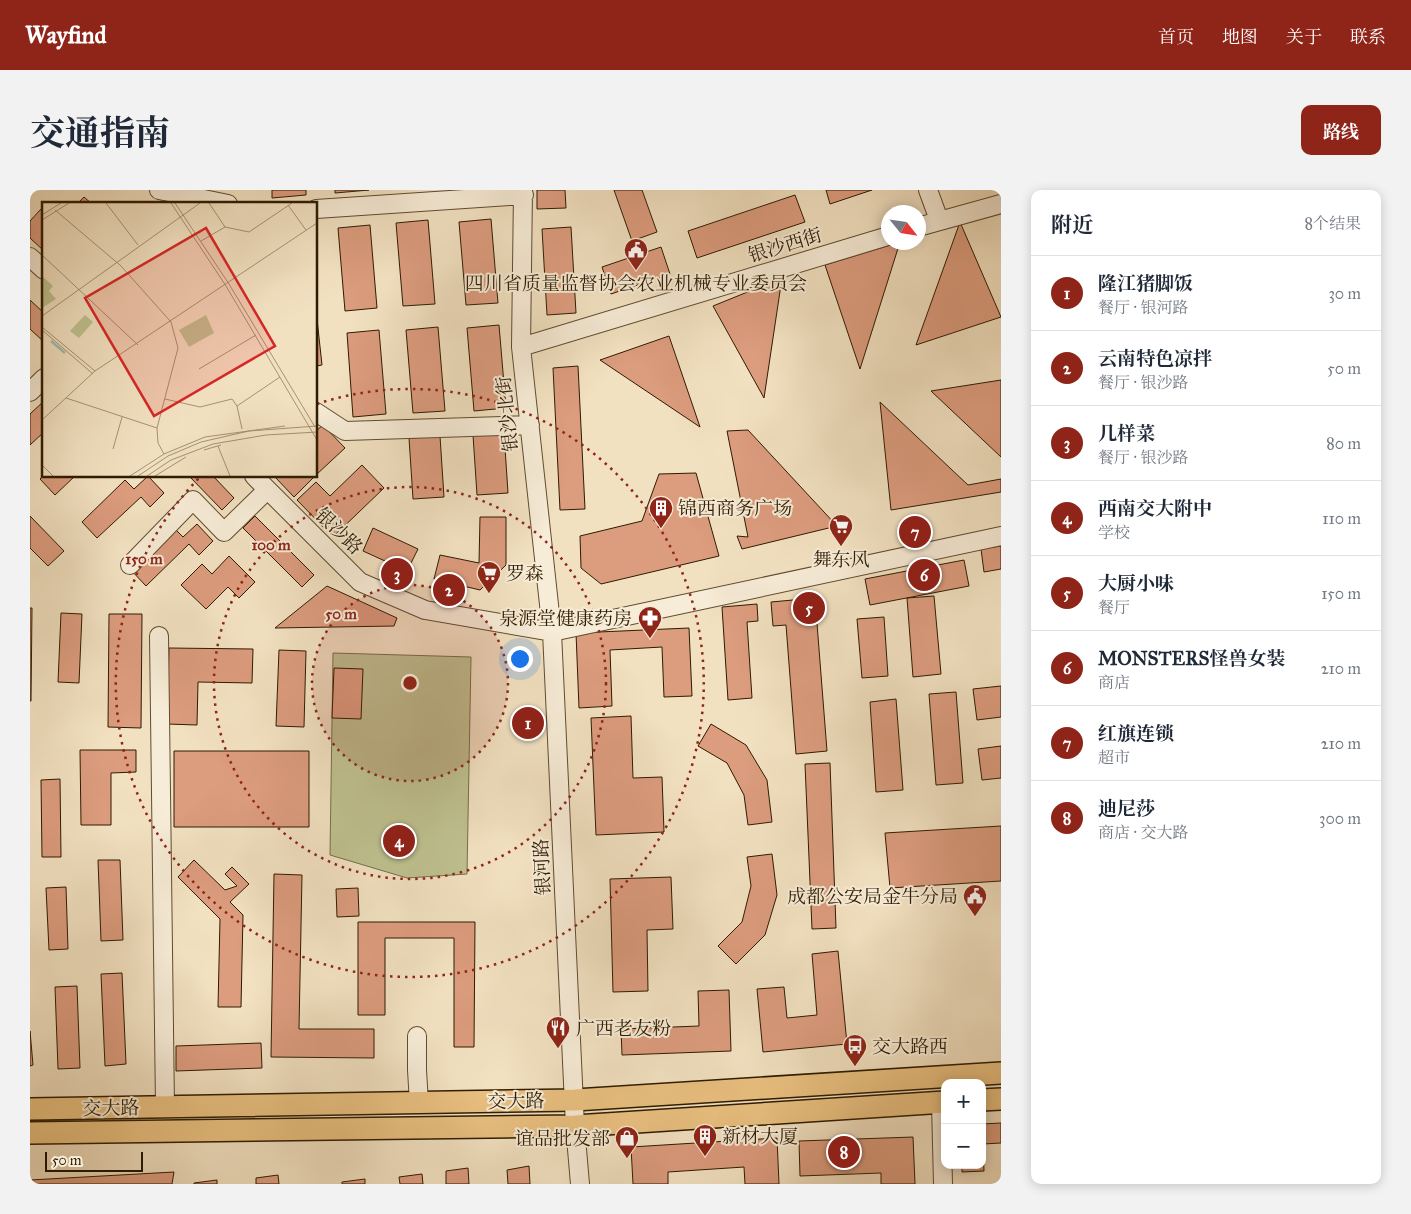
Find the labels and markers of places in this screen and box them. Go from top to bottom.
public building icon: 四川省质量监督协会农业机械专业委员会 [623,237,649,271]
place label: 四川省质量监督协会农业机械专业委员会 [465,272,807,295]
building icon: 锦西商务广场 [648,495,674,529]
place label: 锦西商务广场 [678,497,792,520]
supermarket icon: 舞东风 [828,513,854,547]
pin: 7 [899,513,931,551]
place label: 舞东风 [812,548,870,571]
pin: 3 [381,555,413,593]
pin: 6 [908,556,940,594]
supermarket icon: 罗森 [476,560,502,594]
place label: 罗森 [506,562,544,585]
pin: 2 [433,571,465,609]
pin: 5 [793,589,825,627]
pharmacy icon: 泉源堂健康药房 [637,605,663,639]
place label: 泉源堂健康药房 [499,607,632,630]
centre of rings [401,674,419,692]
pin: 1 [512,704,544,742]
pin: 4 [383,822,415,860]
public building icon: 成都公安局金牛分局 [962,883,988,917]
place label: 成都公安局金牛分局 [787,885,958,908]
restaurant icon: 广西老友粉 [545,1015,571,1049]
place label: 广西老友粉 [576,1017,671,1040]
bus stop icon: 交大路西 [842,1033,868,1067]
place label: 交大路西 [872,1035,948,1058]
building icon: 新材大厦 [692,1123,718,1157]
shop icon: 谊品批发部 [614,1125,640,1159]
place label: 新材大厦 [722,1125,798,1148]
place label: 谊品批发部 [515,1127,610,1150]
pin: 8 [828,1133,860,1171]

